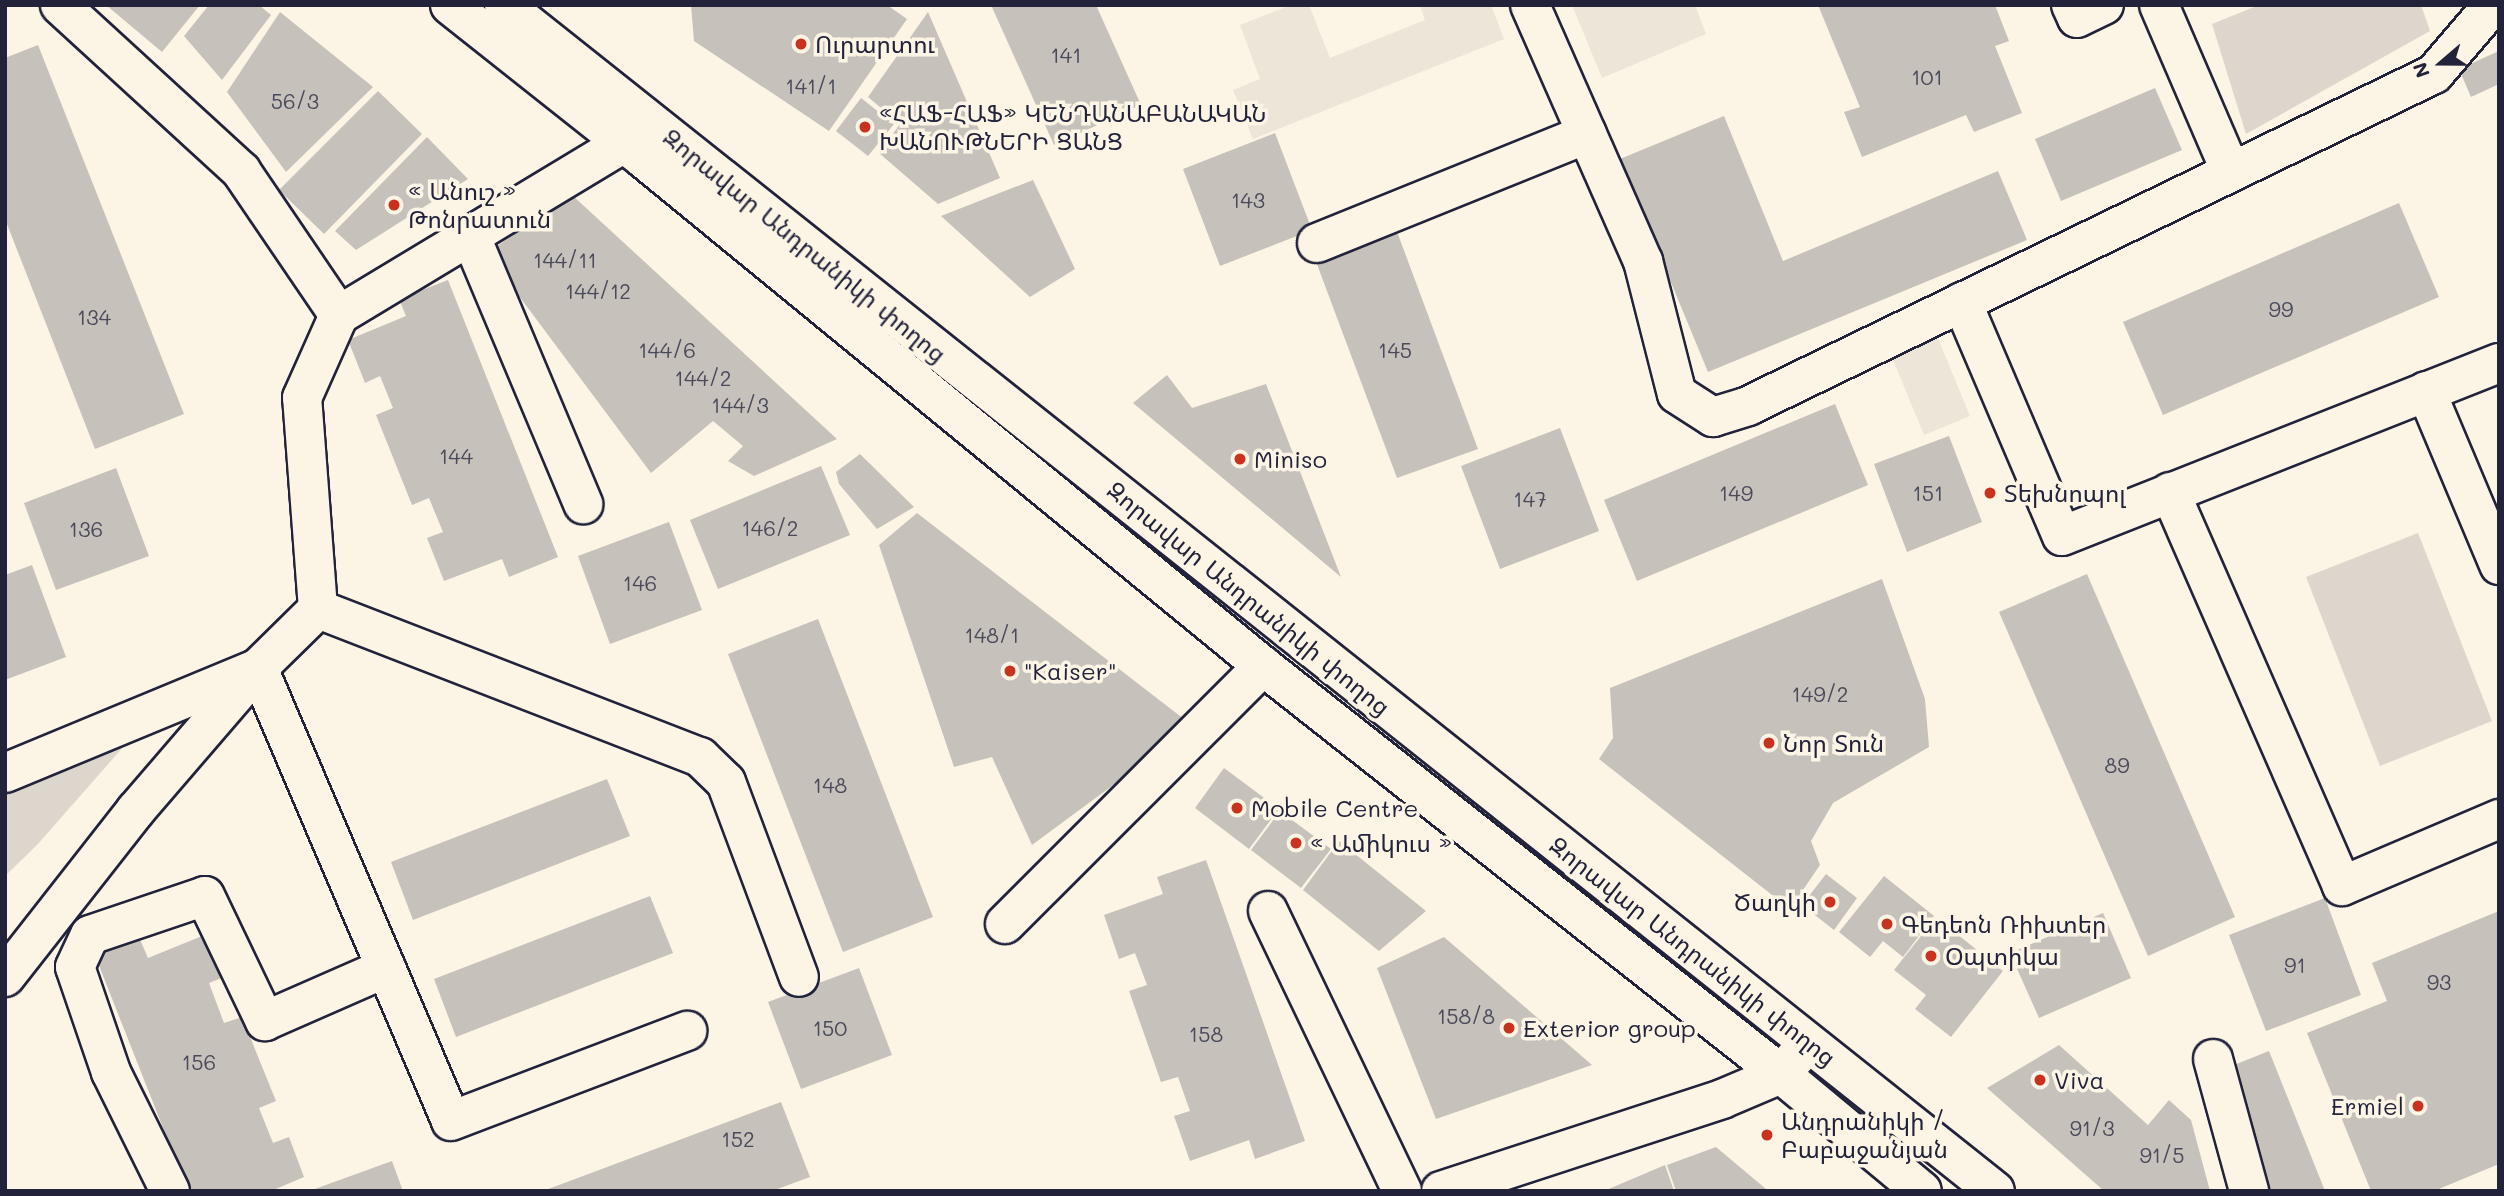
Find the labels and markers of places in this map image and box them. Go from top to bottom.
place label: Ուրարտու [815,30,935,58]
marker: Ուրարտու [793,36,809,52]
place label: «ՀԱՖ-ՀԱՖ» ԿԵՆԴԱՆԱԲԱՆԱԿԱՆ ԽԱՆՈՒԹՆԵՐԻ ՑԱՆՑ [879,99,1266,155]
marker: «ՀԱՖ-ՀԱՖ» ԿԵՆԴԱՆԱԲԱՆԱԿԱՆ ԽԱՆՈՒԹՆԵՐԻ ՑԱՆՑ [857,119,873,135]
place label: « Անուշ » Թոնրատուն [408,177,551,233]
marker: « Անուշ » Թոնրատուն [386,197,402,213]
place label: Miniso [1254,445,1327,473]
marker: Miniso [1232,451,1248,467]
place label: Տեխնոպոլ [2004,479,2126,507]
marker: Տեխնոպոլ [1982,485,1998,501]
place label: "Kaiser" [1024,657,1116,685]
marker: "Kaiser" [1002,663,1018,679]
place label: Նոր Տուն [1783,729,1884,757]
marker: Նոր Տուն [1761,735,1777,751]
place label: Mobile Centre [1251,794,1418,822]
marker: Mobile Centre [1229,800,1245,816]
place label: « Ամիկուս » [1310,829,1452,857]
marker: « Ամիկուս » [1288,835,1304,851]
place label: Ծաղկի [1734,888,1816,916]
marker: Ծաղկի [1822,894,1838,910]
place label: Գեդեոն Ռիխտեր [1901,910,2106,938]
marker: Գեդեոն Ռիխտեր [1879,916,1895,932]
place label: Օպտիկա [1945,942,2059,970]
marker: Օպտիկա [1923,948,1939,964]
place label: Exterior group [1523,1014,1696,1042]
marker: Exterior group [1501,1020,1517,1036]
place label: Viva [2054,1066,2104,1094]
marker: Viva [2032,1072,2048,1088]
place label: Ermiel [2331,1092,2404,1120]
marker: Ermiel [2410,1098,2426,1114]
place label: Անդրանիկի / Բաբաջանյան [1781,1107,1948,1163]
marker: Անդրանիկի / Բաբաջանյան [1759,1127,1775,1143]

